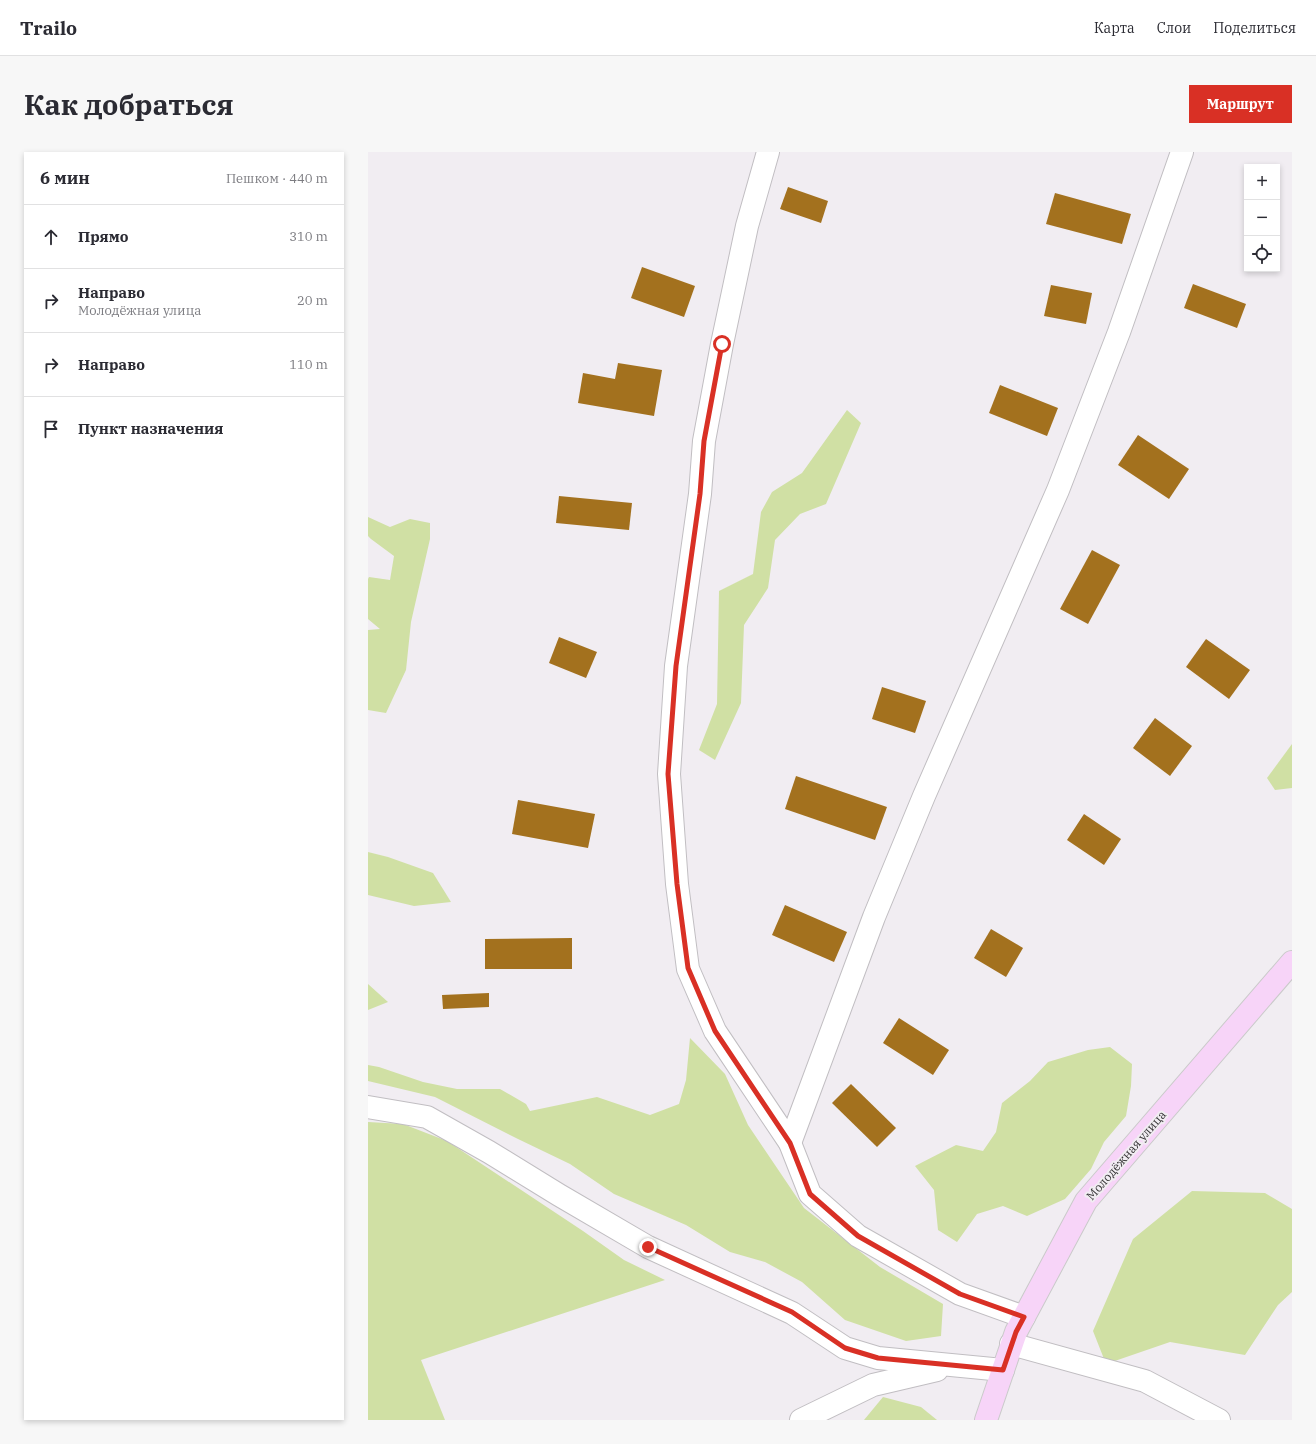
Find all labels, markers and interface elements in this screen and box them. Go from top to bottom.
text: Trailo [20,16,77,40]
text: Карта [1094,19,1135,37]
text: Слои [1157,19,1191,37]
text: Поделиться [1213,19,1296,37]
button: Маршрут [1189,85,1292,123]
text: Как добраться [24,86,234,123]
map controls [1244,164,1280,272]
button: + [1244,164,1280,200]
text: 6 мин [40,167,90,189]
text: Пешком · 440 m [226,170,328,187]
button: − [1244,200,1280,236]
icon: ahead [40,226,62,248]
text: Прямо [78,227,129,246]
text: 310 m [289,228,328,245]
button: locate [1244,236,1280,272]
text: Направо [78,283,145,302]
icon: right [40,290,62,312]
text: 20 m [297,292,328,309]
text: Молодёжная улица [78,302,201,319]
route start [713,335,731,353]
icon: right [40,354,62,376]
text: Направо [78,355,145,374]
text: 110 m [289,356,328,373]
icon: arrive [40,418,62,440]
text: Пункт назначения [78,419,224,438]
street label: Молодёжная улица [1083,1107,1169,1203]
route end [639,1238,657,1256]

